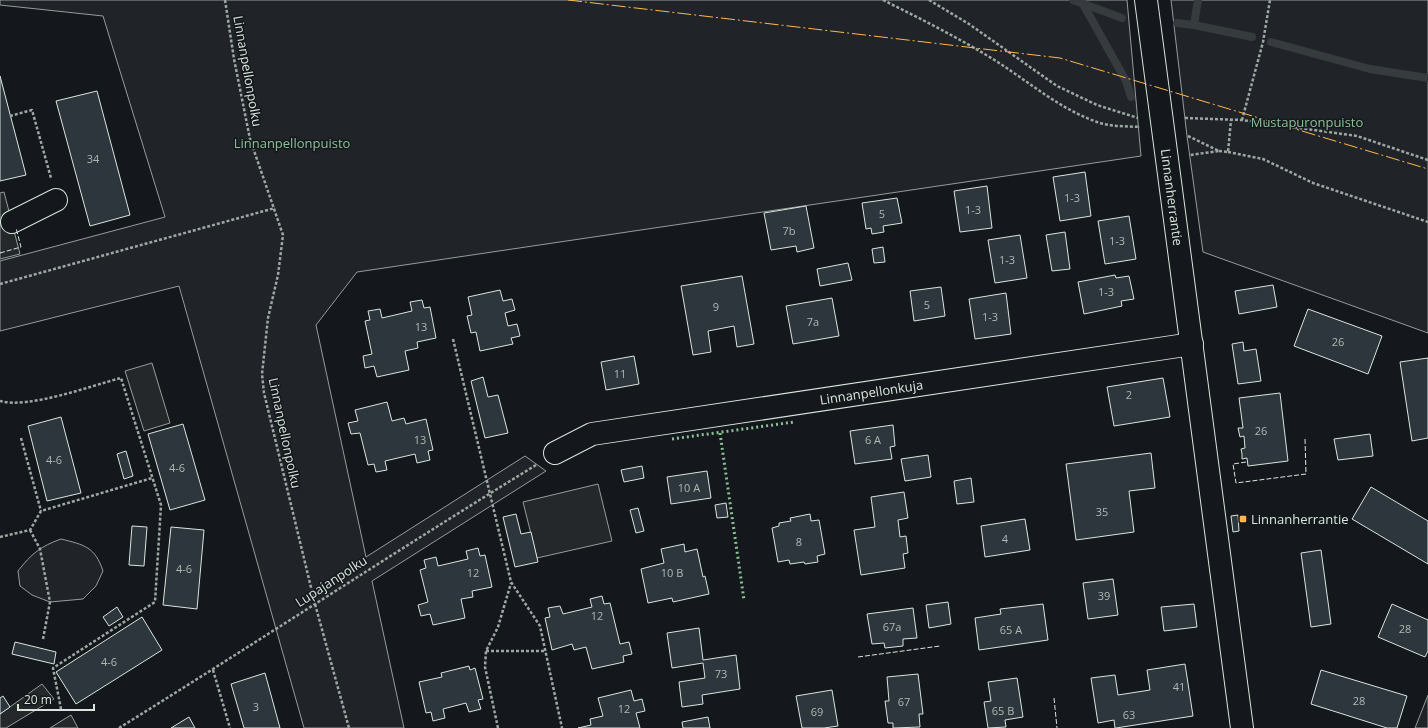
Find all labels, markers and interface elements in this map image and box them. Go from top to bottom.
street label: Linnanpellonpolku [229,14,267,128]
park label: Mustapuronpuisto [1251,113,1363,131]
park label: Linnanpellonpuisto [234,134,351,152]
street label: Linnanherrantie [1157,148,1187,247]
house number: 34 [87,151,100,166]
house number: 1-3 [1064,190,1080,205]
house number: 1-3 [965,202,981,217]
house number: 5 [879,206,885,221]
house number: 7b [782,223,796,238]
house number: 1-3 [1109,233,1125,248]
house number: 1-3 [999,252,1015,267]
house number: 1-3 [1098,284,1114,299]
house number: 5 [924,297,930,312]
house number: 9 [713,299,719,314]
house number: 1-3 [982,309,998,324]
house number: 7a [807,314,819,329]
house number: 13 [415,319,427,334]
house number: 26 [1332,334,1344,349]
house number: 11 [614,366,626,381]
street label: Linnanpellonkuja [818,375,924,409]
street label: Linnanpellonpolku [264,376,306,490]
house number: 2 [1126,387,1132,402]
house number: 26 [1255,423,1267,438]
house number: 13 [414,432,426,447]
house number: 6 A [865,432,881,447]
house number: 4-6 [46,452,62,467]
house number: 4-6 [169,460,185,475]
house number: 10 A [678,480,700,495]
house number: 35 [1096,504,1108,519]
place label: Linnanherrantie [1251,510,1349,528]
marker: Linnanherrantie [1238,514,1248,524]
house number: 4 [1002,531,1009,546]
house number: 8 [796,534,802,549]
street label: Lupajanpolku [292,551,370,611]
house number: 4-6 [176,561,192,576]
house number: 12 [467,565,479,580]
house number: 10 B [661,565,683,580]
house number: 39 [1098,588,1110,603]
house number: 12 [591,608,603,623]
house number: 67a [883,619,901,634]
house number: 28 [1399,621,1411,636]
house number: 65 A [1000,622,1022,637]
house number: 4-6 [101,654,117,669]
house number: 73 [715,666,727,681]
house number: 41 [1173,679,1185,694]
scale bar [18,686,94,712]
text: 20 m [24,691,52,708]
house number: 28 [1353,693,1365,708]
house number: 67 [898,694,910,709]
house number: 3 [253,699,259,714]
house number: 12 [618,701,630,716]
house number: 65 B [992,703,1014,718]
house number: 69 [811,704,823,719]
house number: 63 [1123,707,1135,722]

